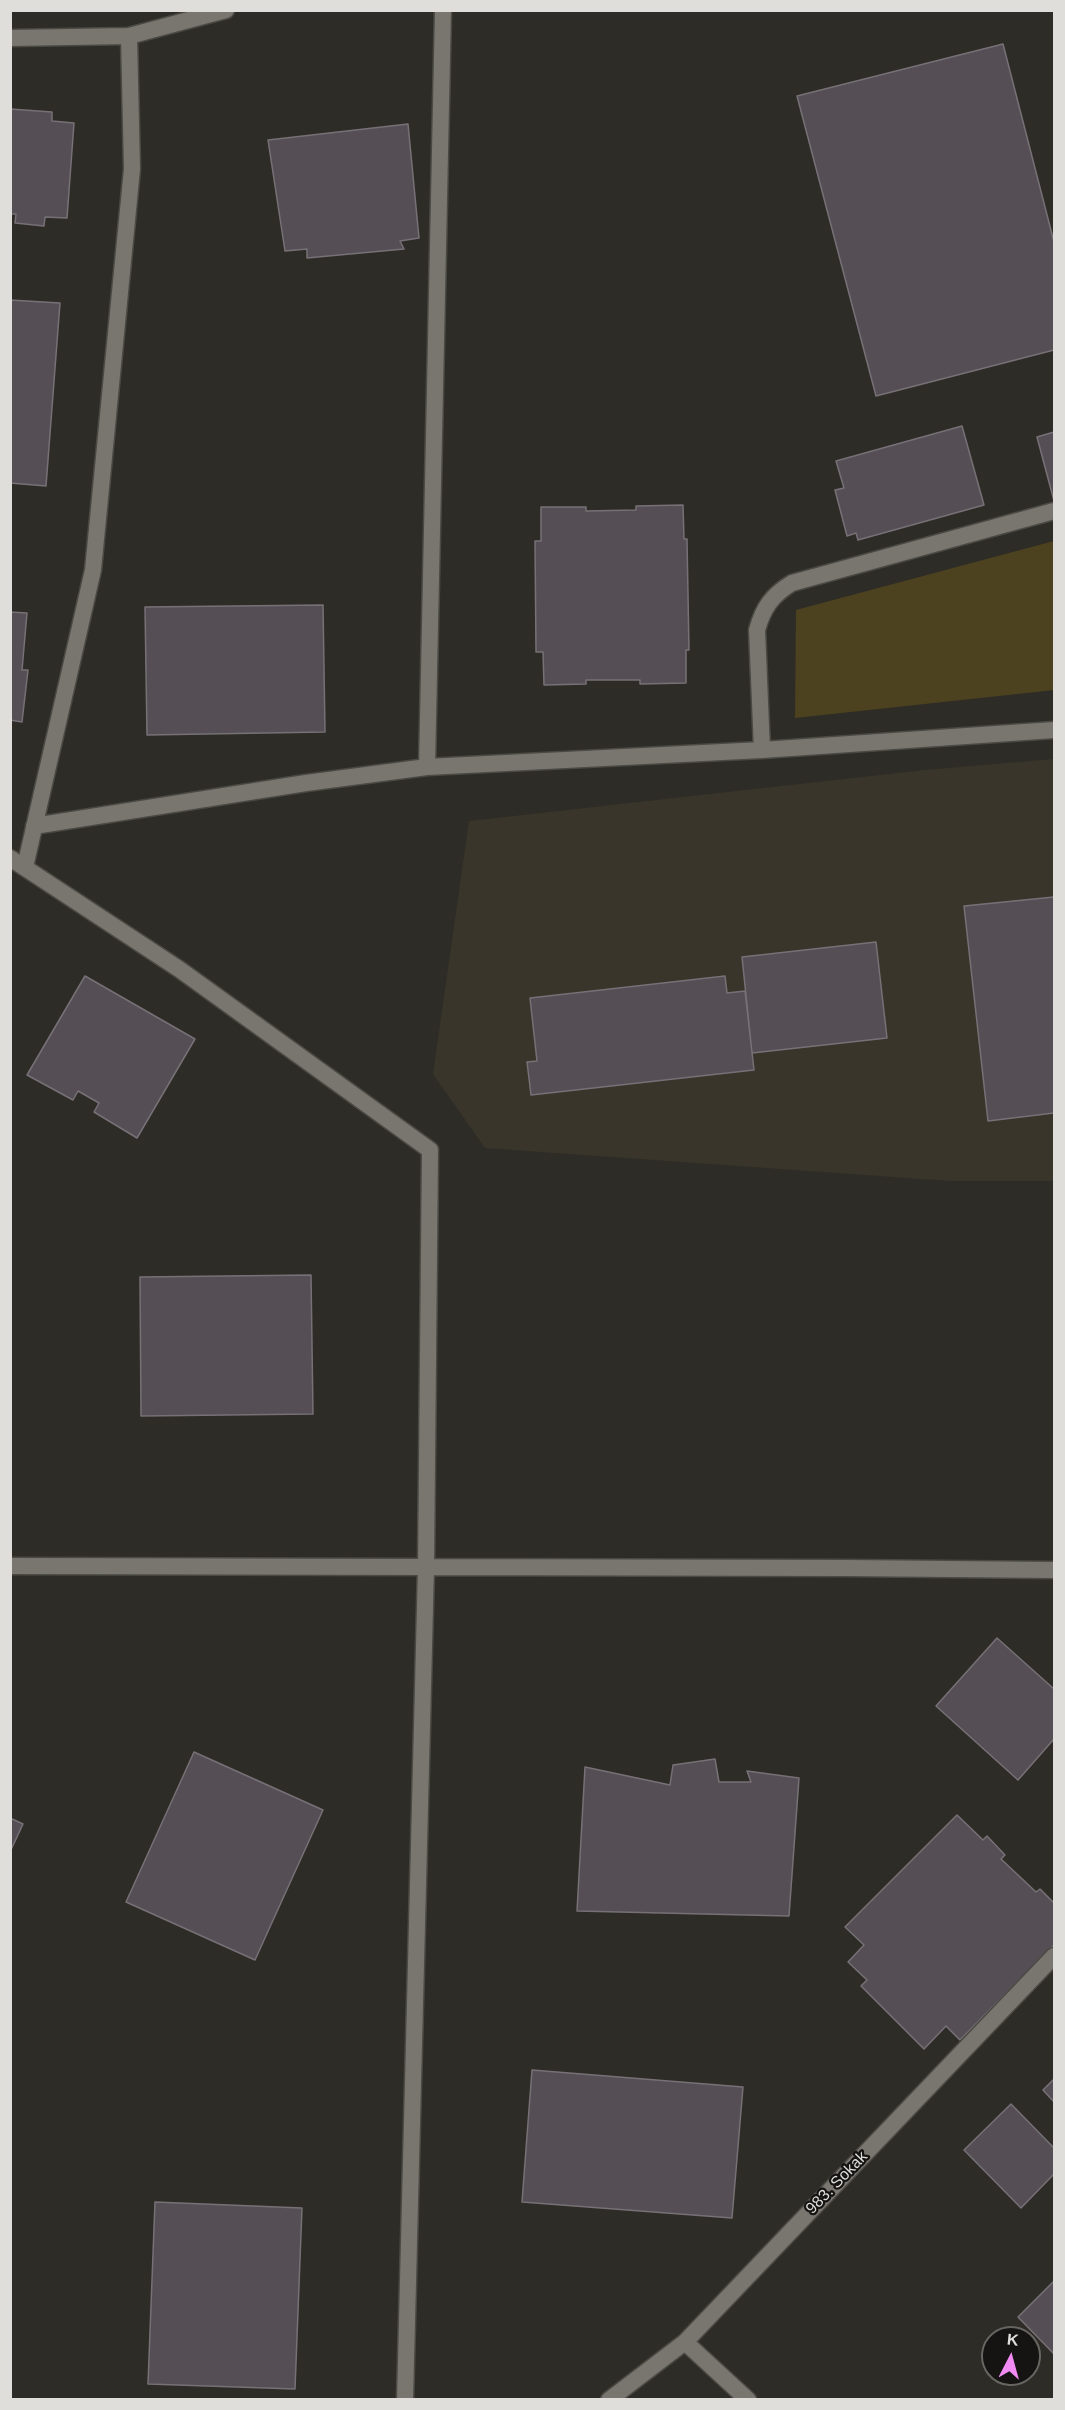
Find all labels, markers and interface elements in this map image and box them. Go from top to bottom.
street label: 983. Sokak [802,2148,872,2218]
north arrow [981,2326,1041,2386]
text: K [1006,2331,1019,2349]

